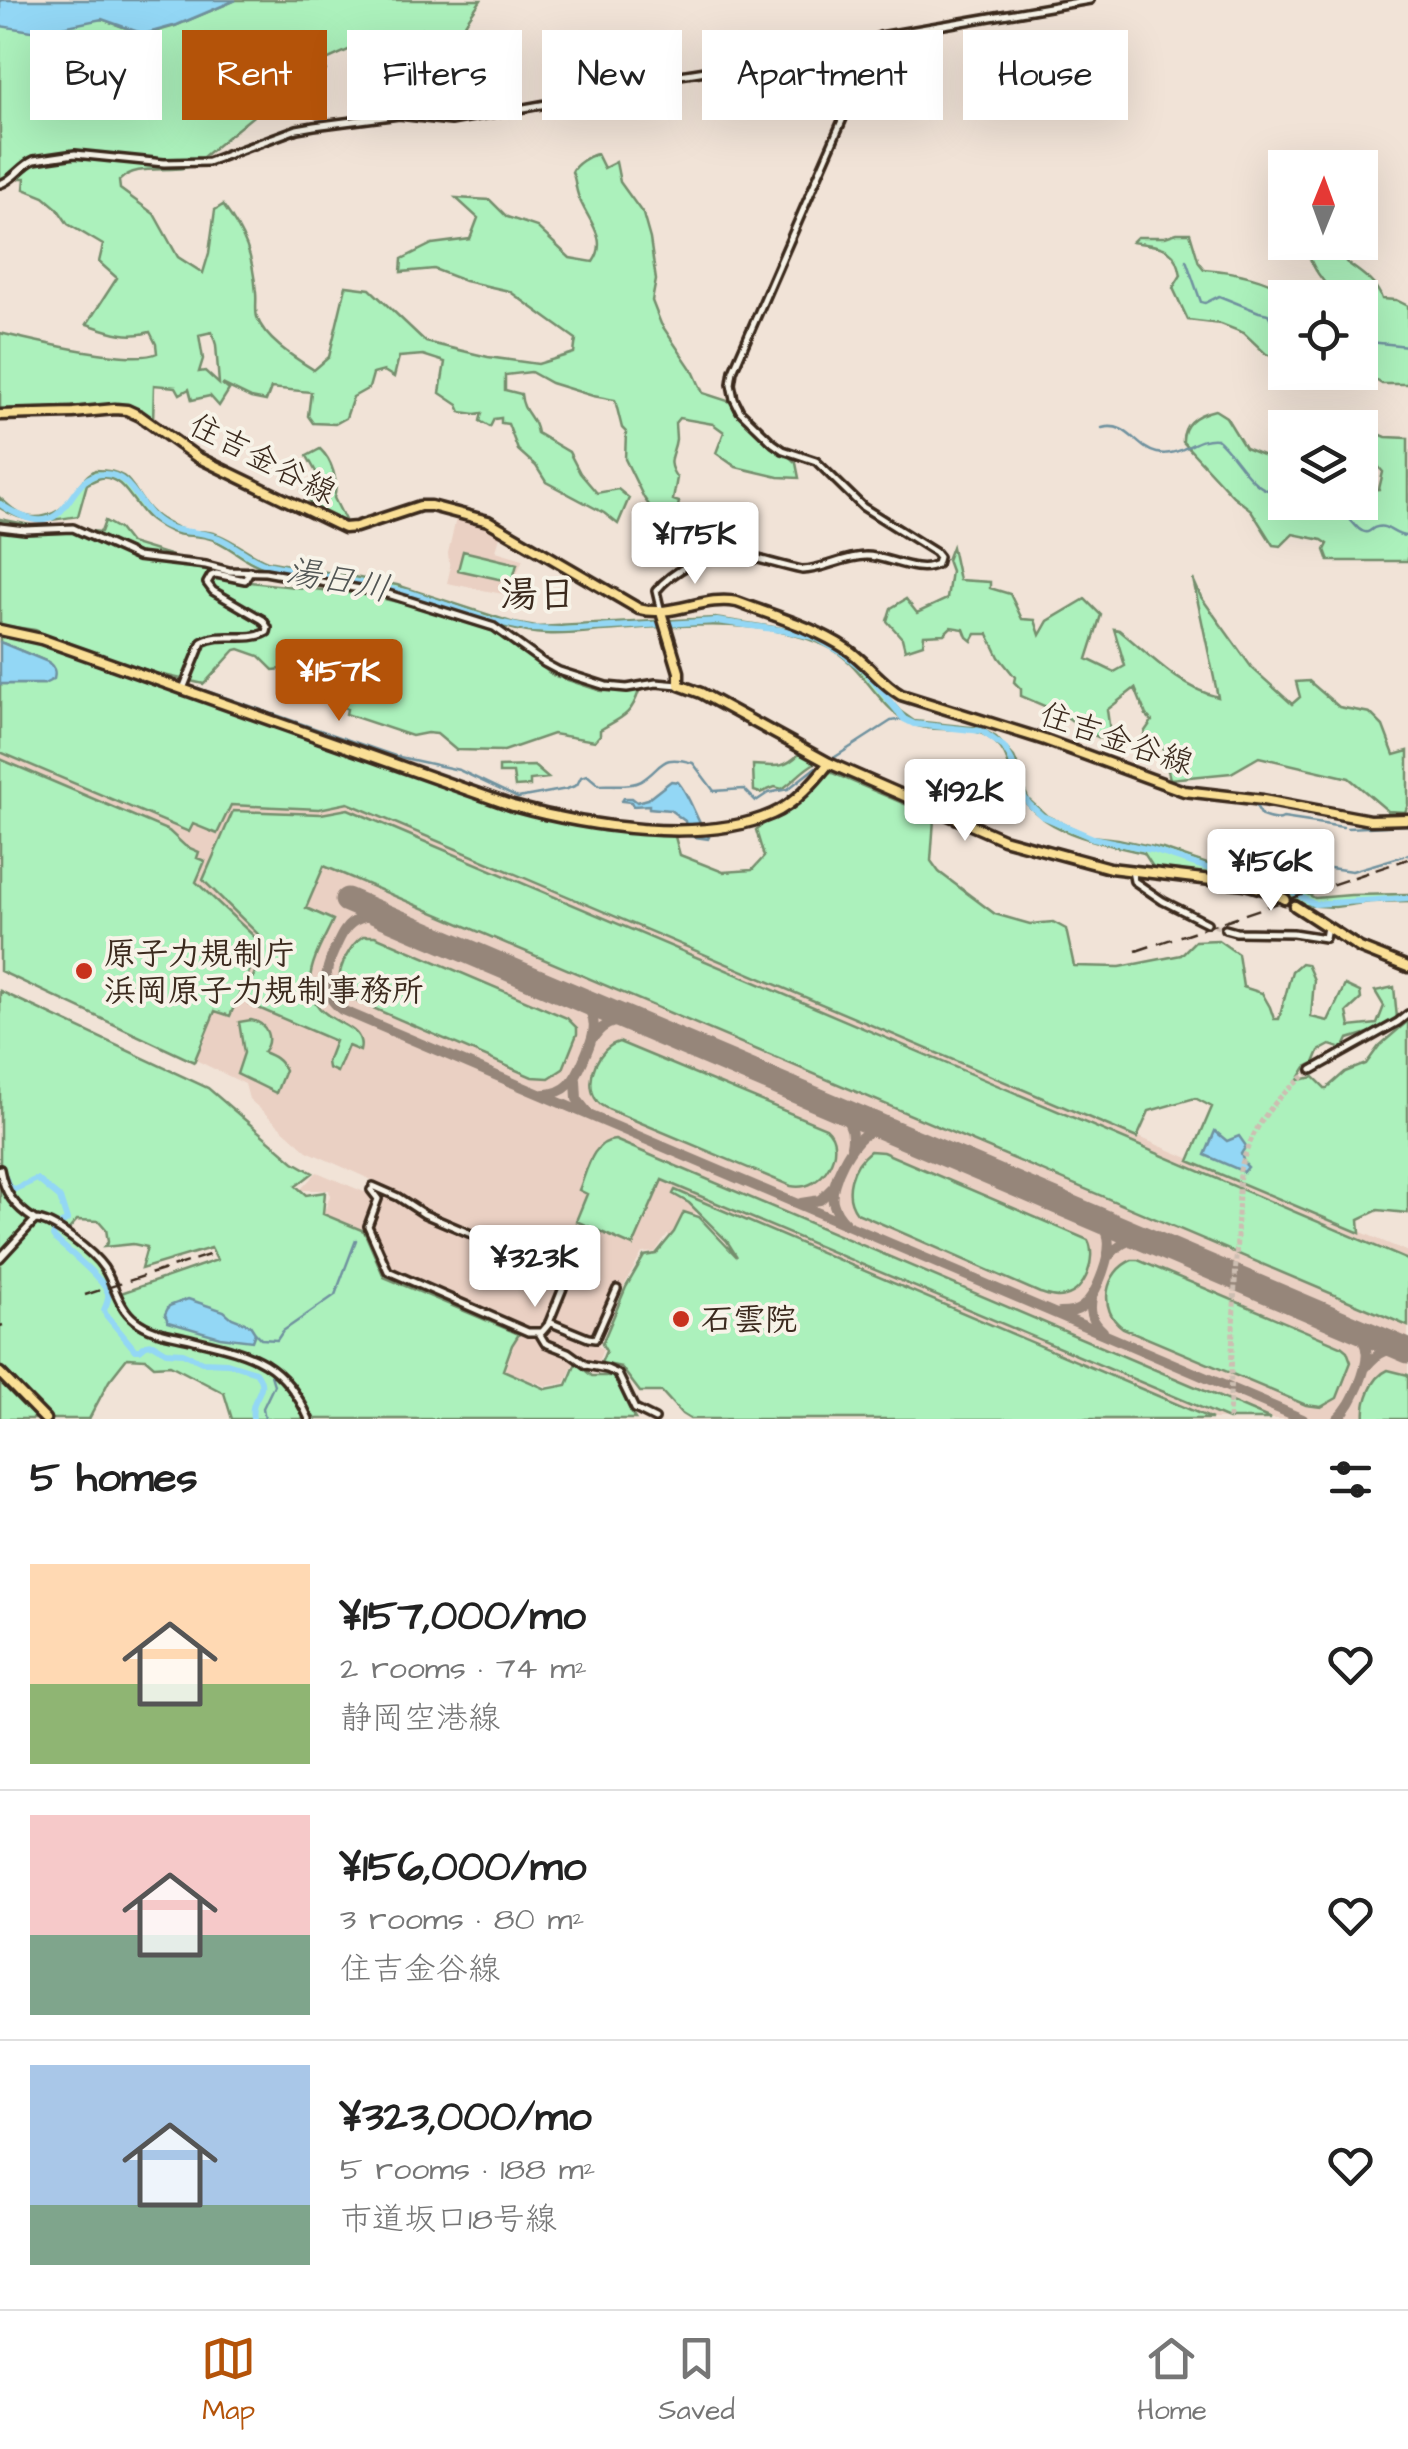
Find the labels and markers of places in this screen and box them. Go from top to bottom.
pin: ¥175K [625,502,765,587]
pin: ¥157K [269,639,409,724]
pin: ¥192K [895,759,1035,844]
pin: ¥156K [1201,829,1341,914]
place label: 原子力規制庁 浜岡原子力規制事務所 [104,932,424,1014]
marker: 原子力規制庁 浜岡原子力規制事務所 [73,960,95,982]
pin: ¥323K [465,1225,605,1310]
place label: 石雲院 [701,1298,797,1343]
marker: 石雲院 [670,1308,692,1330]

